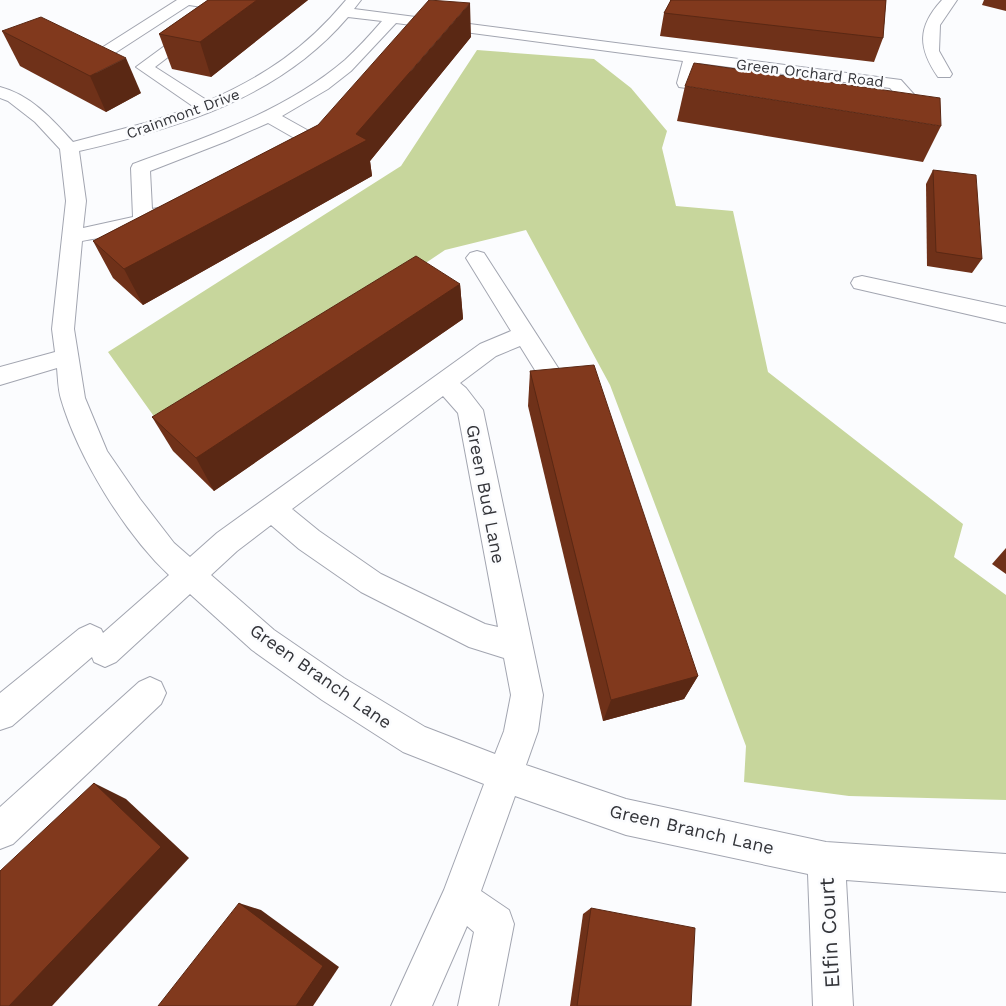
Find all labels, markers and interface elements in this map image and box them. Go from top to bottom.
street label: Green Orchard Road [735,55,885,91]
street label: Crainmont Drive [124,85,242,143]
street label: Green Bud Lane [462,423,510,565]
street label: Green Branch Lane [246,619,396,733]
street label: Green Branch Lane [608,800,776,858]
street label: Elfin Court [814,877,844,989]

